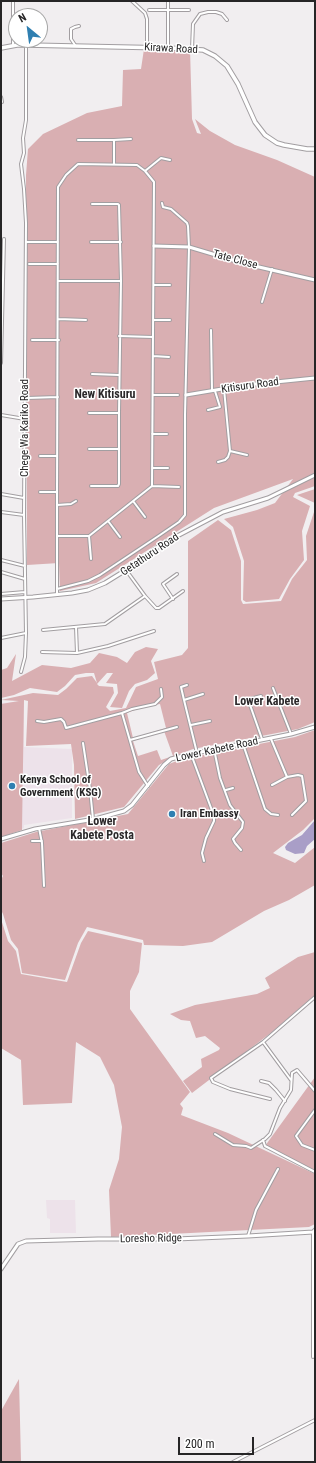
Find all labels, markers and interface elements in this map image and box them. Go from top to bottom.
north arrow [8,8,48,48]
text: N [16,11,29,25]
street label: Kirawa Road [144,41,198,57]
street label: Tate Close [211,248,259,272]
street label: Kitisuru Road [220,375,280,397]
street label: Chege Wa Kariko Road [18,379,32,477]
district label: New Kitisuru [74,388,136,402]
street label: Getathuru Road [118,531,182,579]
district label: Lower Kabete [234,695,300,709]
street label: Lower Kabete Road [175,735,259,765]
place label: Kenya School of Government (KSG) [20,773,101,799]
marker: Kenya School of Government (KSG) [7,781,17,791]
place label: Iran Embassy [180,807,239,821]
marker: Iran Embassy [167,809,177,819]
district label: Lower Kabete Posta [70,815,134,843]
street label: Loresho Ridge [120,1232,182,1246]
scale bar [180,1429,256,1455]
text: 200 m [185,1437,215,1451]

